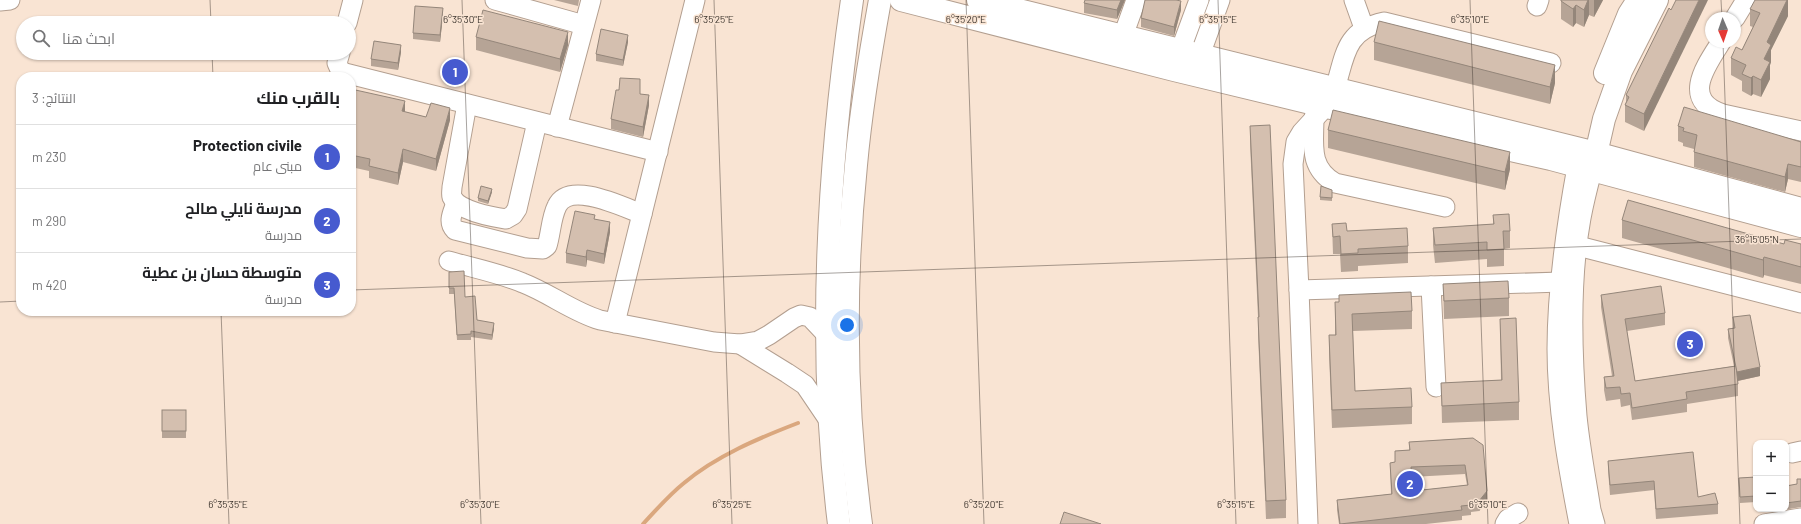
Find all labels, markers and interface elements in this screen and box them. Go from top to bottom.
north arrow [1705,12,1741,48]
text: 6°35'30"E [443,13,483,25]
text: 6°35'25"E [694,13,734,25]
text: 6°35'20"E [946,13,986,25]
text: 6°35'15"E [1199,13,1237,25]
text: 6°35'10"E [1451,13,1489,25]
search box [16,16,356,60]
icon: search [30,27,52,49]
text: ابحث هنا [62,29,115,47]
pin: 1 [442,57,468,87]
text: بالقرب منك [256,87,340,107]
text: النتائج: 3 [32,90,76,106]
text: Protection civile [193,136,302,154]
text: 230 m [32,149,66,165]
text: 1 [325,149,329,165]
text: مبنى عام [253,158,302,174]
text: مدرسة نايلي صالح [185,199,302,217]
text: 290 m [32,213,66,229]
text: 2 [323,213,331,229]
text: مدرسة [265,227,302,243]
text: 36°15'05"N [1735,233,1779,245]
text: متوسطة حسان بن عطية [142,263,302,281]
text: 420 m [32,277,67,293]
text: 3 [323,277,331,293]
text: مدرسة [265,291,302,307]
your location [837,315,857,335]
pin: 3 [1677,329,1703,359]
map controls [1753,440,1789,512]
button: + [1753,440,1789,476]
pin: 2 [1397,469,1423,499]
button: − [1753,476,1789,512]
text: 6°35'35"E [208,498,248,510]
text: 6°35'30"E [460,498,500,510]
text: 6°35'25"E [712,498,752,510]
text: 6°35'20"E [964,498,1004,510]
text: 6°35'15"E [1217,498,1255,510]
text: 6°35'10"E [1469,498,1507,510]

